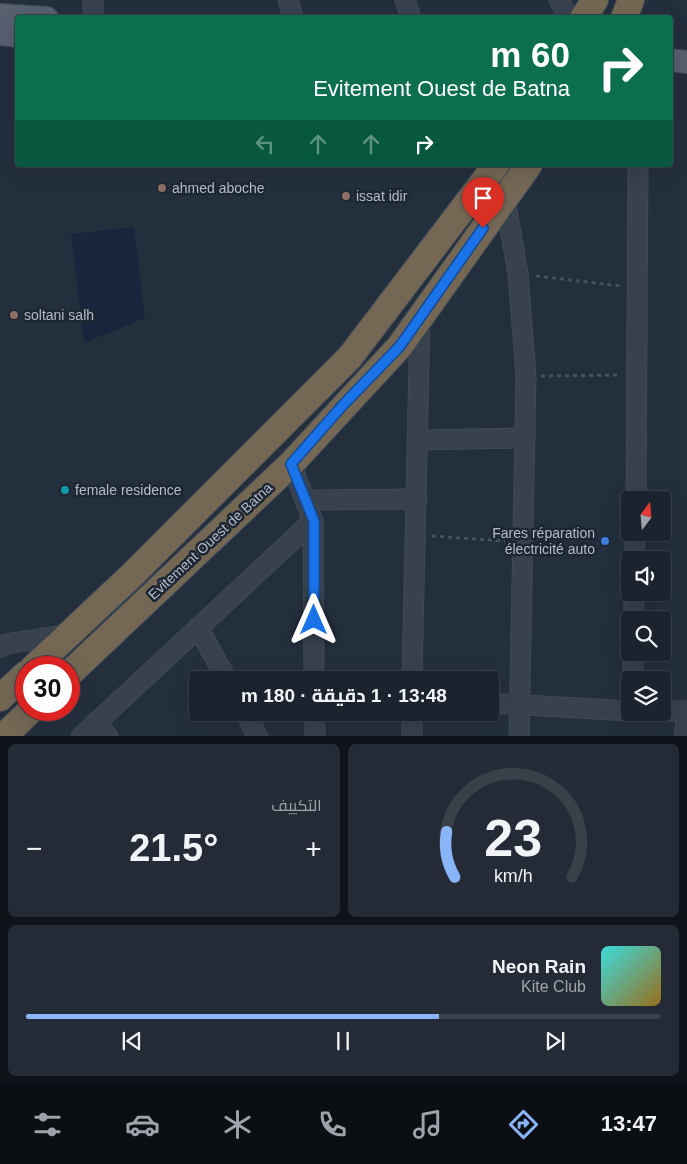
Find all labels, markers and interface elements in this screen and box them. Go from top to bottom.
text: 60 m [490,35,570,74]
icon: right [588,35,653,100]
text: Evitement Ouest de Batna [313,76,570,101]
icon: left [251,130,279,158]
icon: ahead [304,130,332,158]
icon: ahead [357,130,385,158]
icon: right [410,130,438,158]
pin [462,177,504,228]
place label: ahmed aboche [172,180,265,196]
marker: ahmed aboche [156,182,168,194]
icon: arrive [469,184,497,212]
place label: issat idir [356,188,408,204]
marker: issat idir [340,190,352,202]
place label: soltani salh [24,307,94,323]
marker: soltani salh [8,309,20,321]
street label: Evitement Ouest de Batna [145,479,275,603]
place label: female residence [75,482,182,498]
marker: female residence [59,484,71,496]
north arrow [621,491,671,541]
map controls [621,491,671,721]
place label: Fares réparation électricité auto [492,525,595,557]
marker: Fares réparation électricité auto [599,535,611,547]
button: sound [621,551,671,601]
position arrow [287,593,339,645]
button: search [621,611,671,661]
speed limit sign: 30 [15,656,80,721]
button: layers [621,671,671,721]
text: 13:48 · 1 دقيقة · 180 m [241,685,447,706]
text: التكييف [271,797,322,814]
text: 23 [484,809,542,867]
text: 21.5° [129,827,218,869]
text: − [26,833,42,864]
text: + [305,833,322,864]
text: km/h [494,866,533,886]
text: Neon Rain [492,956,586,977]
text: Kite Club [521,978,586,995]
icon: previous [118,1027,146,1055]
icon: pause [329,1027,357,1055]
icon: next [541,1027,569,1055]
icon: filters [30,1107,65,1142]
icon: car [125,1107,160,1142]
icon: climate [220,1107,255,1142]
icon: phone [315,1107,350,1142]
icon: music [410,1107,445,1142]
icon: directions [506,1107,541,1142]
text: 13:47 [601,1111,657,1136]

